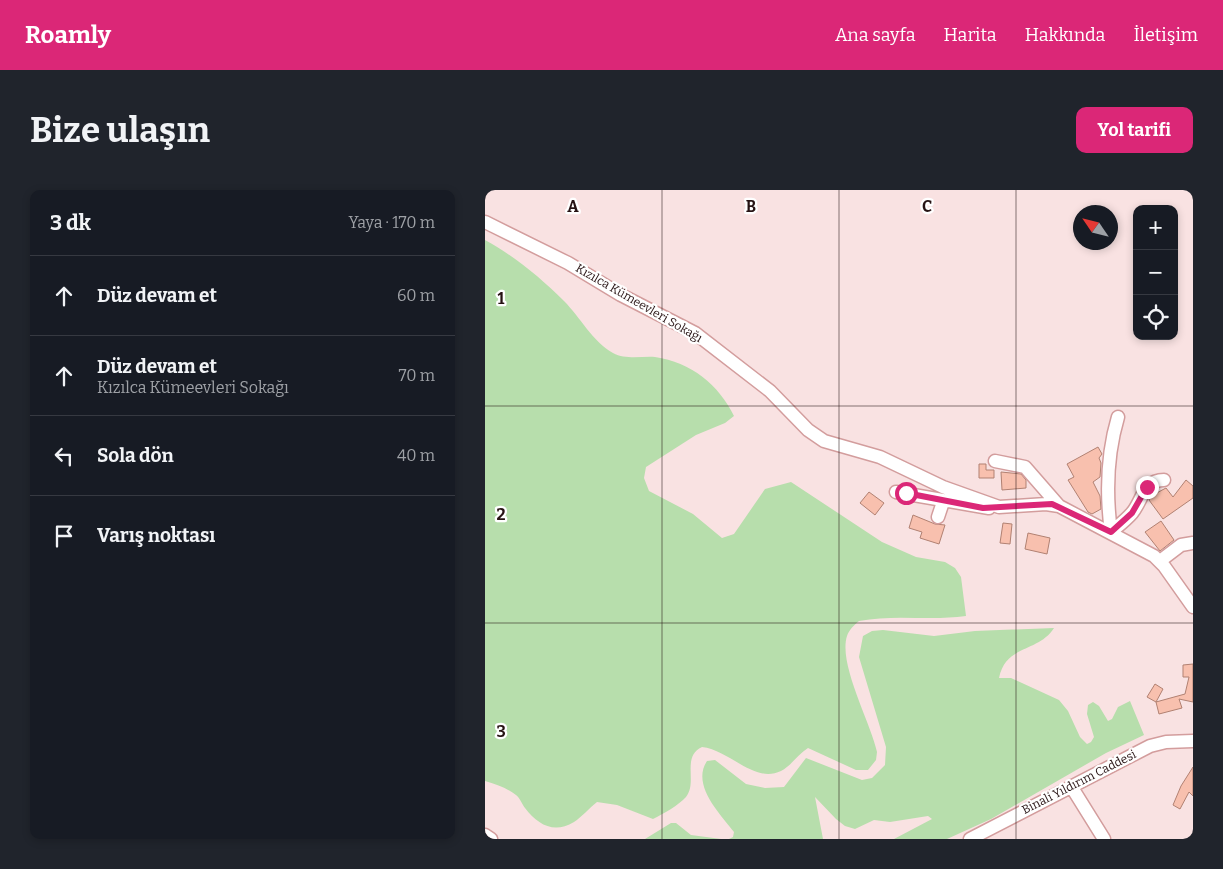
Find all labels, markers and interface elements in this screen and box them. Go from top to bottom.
text: Roamly [25,21,111,49]
text: Ana sayfa [835,24,916,46]
text: Harita [944,24,997,46]
text: Hakkında [1025,24,1105,46]
text: İletişim [1133,24,1198,46]
button: Yol tarifi [1076,107,1193,153]
text: Bize ulaşın [30,109,210,151]
text: A [567,197,579,216]
text: B [746,197,756,216]
text: C [922,197,932,216]
north arrow [1073,205,1118,250]
map controls [1133,205,1178,340]
button: + [1133,205,1178,250]
text: 3 dk [50,210,91,236]
text: Yaya · 170 m [348,213,435,232]
button: − [1133,250,1178,295]
street label: Kızılca Kümeevleri Sokağı [573,261,705,345]
icon: ahead [50,282,78,310]
text: Düz devam et [97,284,217,307]
text: 60 m [397,286,435,305]
text: 1 [498,289,505,308]
button: locate [1133,295,1178,340]
text: Düz devam et [97,355,217,378]
icon: ahead [50,362,78,390]
text: 70 m [399,366,435,385]
text: Kızılca Kümeevleri Sokağı [97,378,289,397]
icon: left [50,442,78,470]
text: Sola dön [97,444,174,467]
text: 40 m [397,446,435,465]
route end [1136,476,1159,499]
route start [895,482,918,505]
text: 2 [496,505,506,524]
icon: arrive [50,522,78,550]
text: Varış noktası [97,524,215,547]
text: 3 [496,722,506,741]
street label: Binali Yıldırım Caddesi [1020,747,1139,817]

